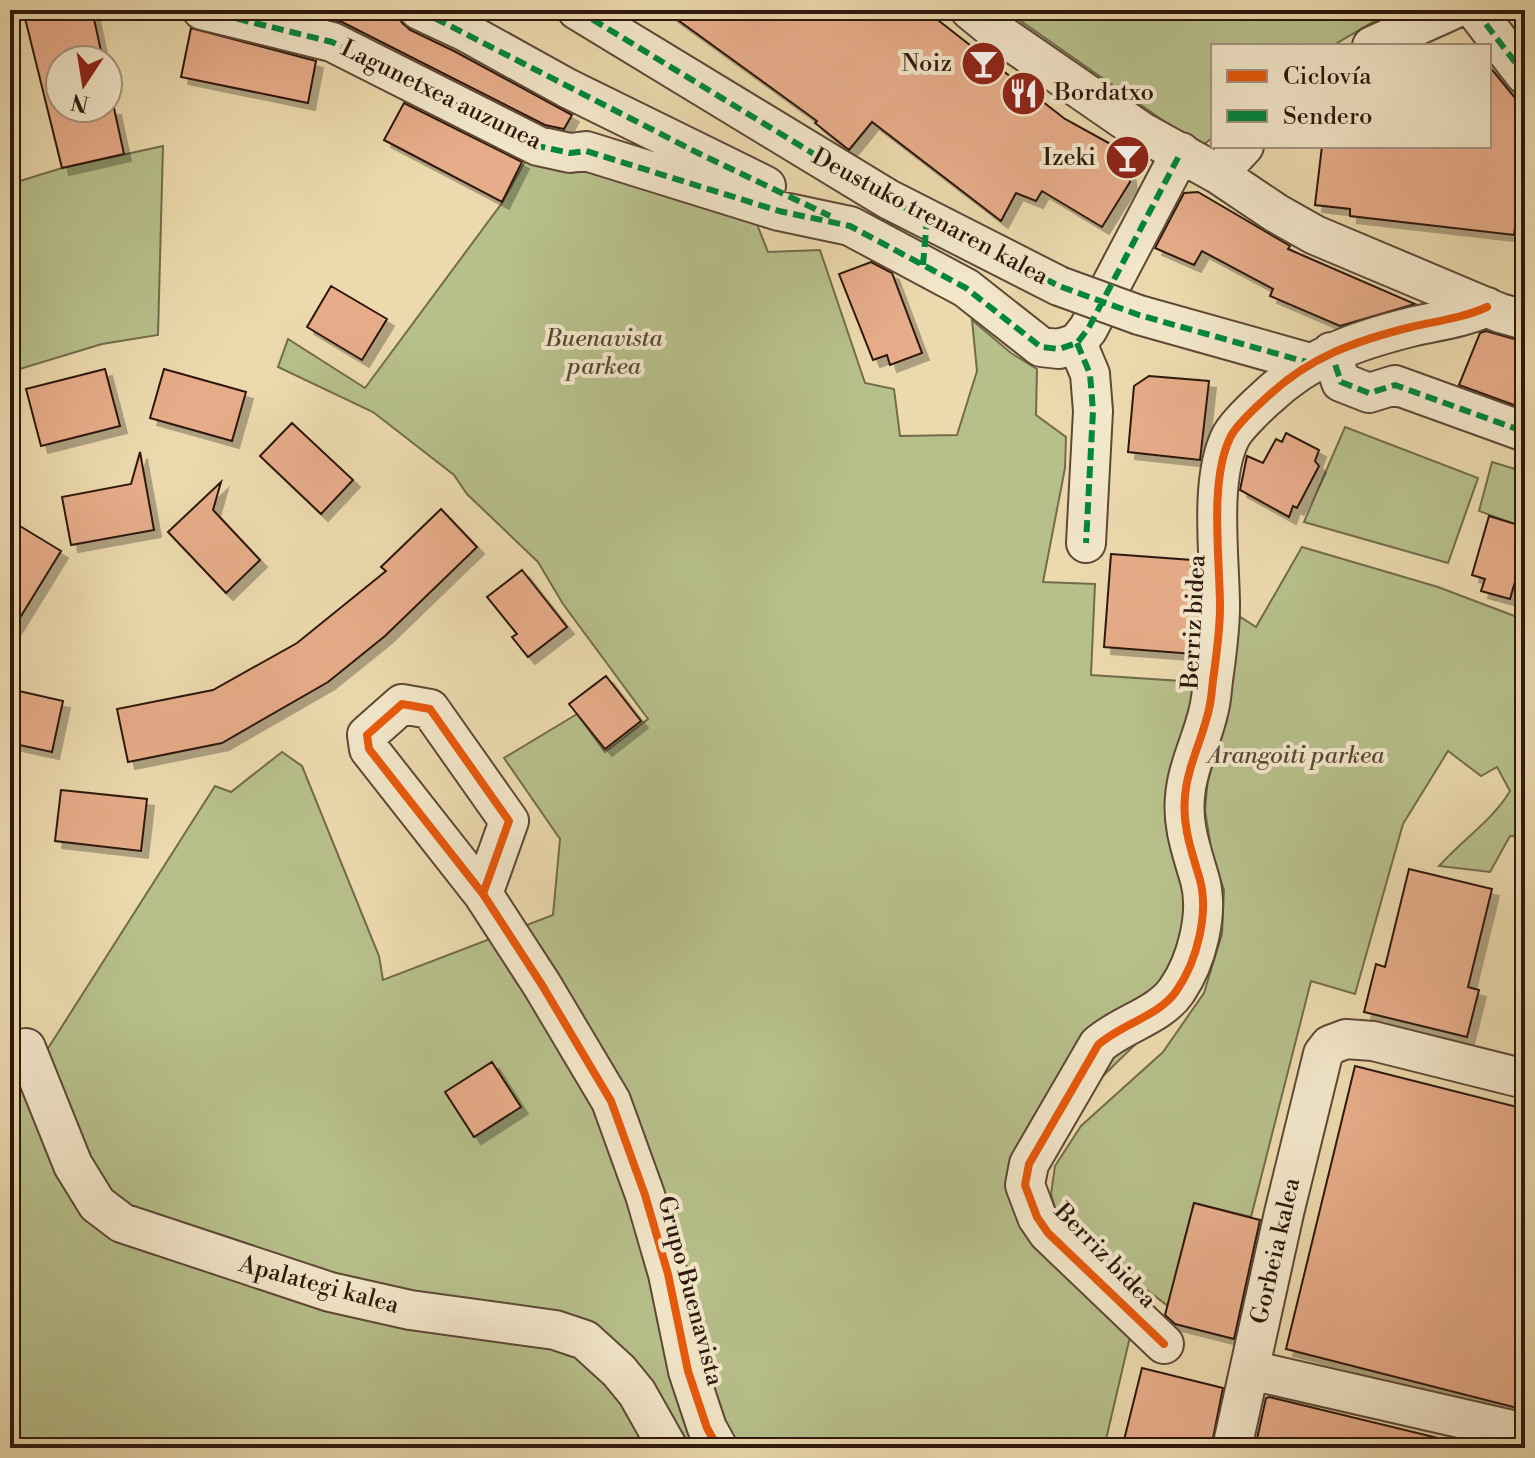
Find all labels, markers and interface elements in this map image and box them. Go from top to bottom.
street label: Lagunetxea auzunea [336,33,547,157]
bar icon: Noiz [959,40,1007,88]
north arrow [44,44,124,124]
legend [1211,44,1491,148]
place label: Noiz [902,49,952,79]
text: Ciclovía [1283,62,1372,92]
restaurant icon: Bordatxo [999,69,1047,117]
place label: Bordatxo [1053,78,1154,108]
text: N [68,87,91,117]
text: Sendero [1283,102,1373,132]
bar icon: Izeki [1103,134,1151,182]
street label: Deustuko trenaren kalea [807,142,1054,293]
place label: Izeki [1043,143,1096,173]
park label: Buenavista parkea [544,324,663,382]
street label: Berriz bidea [1175,553,1213,691]
park label: Arangoiti parkea [1205,741,1385,771]
street label: Gorbeia kalea [1245,1174,1308,1327]
street label: Grupo Buenavista [650,1193,730,1390]
street label: Berriz bidea [1047,1196,1163,1315]
street label: Apalategi kalea [235,1249,403,1321]

